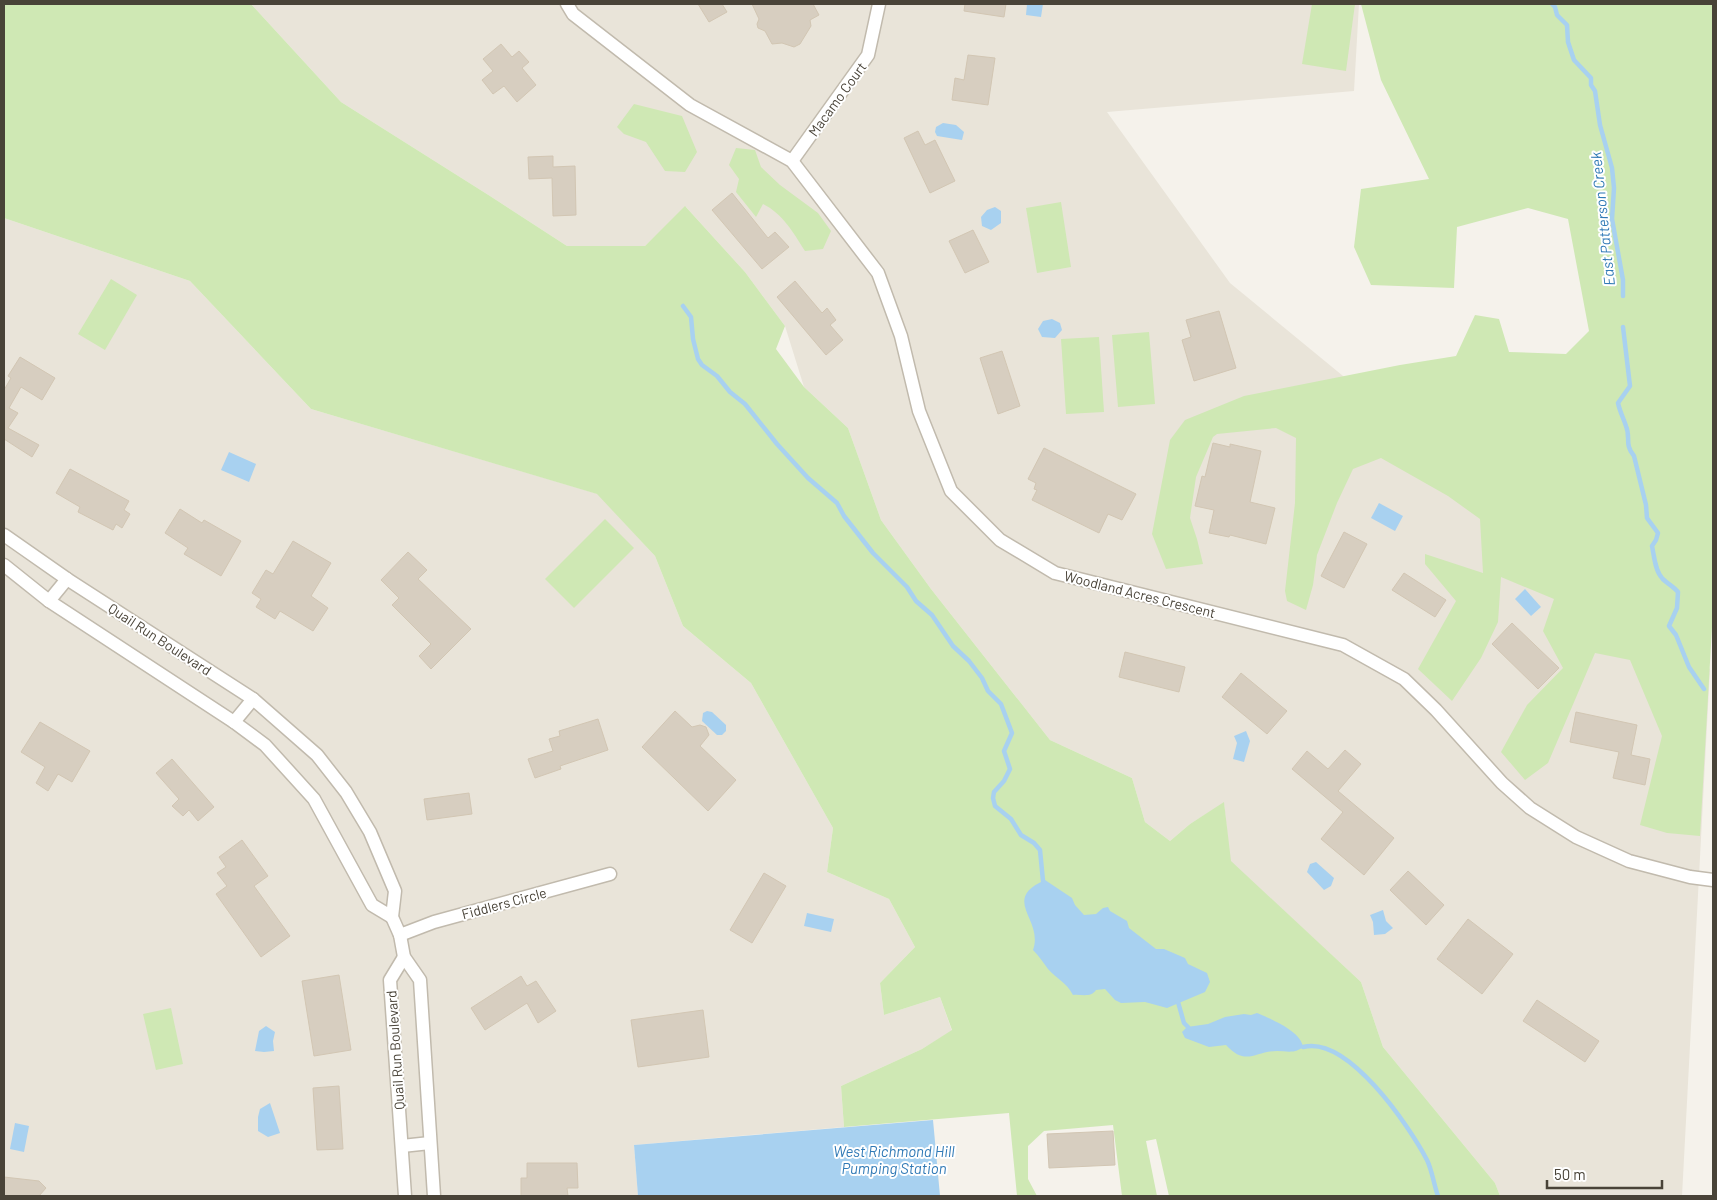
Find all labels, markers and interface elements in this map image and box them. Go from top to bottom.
street label: Macamo Court [804,59,870,139]
water label: East Patterson Creek [1586,151,1618,287]
street label: Woodland Acres Crescent [1063,567,1217,621]
street label: Quail Run Boulevard [105,599,215,679]
street label: Fiddlers Circle [460,884,548,922]
street label: Quail Run Boulevard [382,990,408,1110]
water label: West Richmond Hill Pumping Station [833,1142,955,1177]
scale bar [1547,1158,1662,1190]
text: 50 m [1554,1165,1586,1183]

